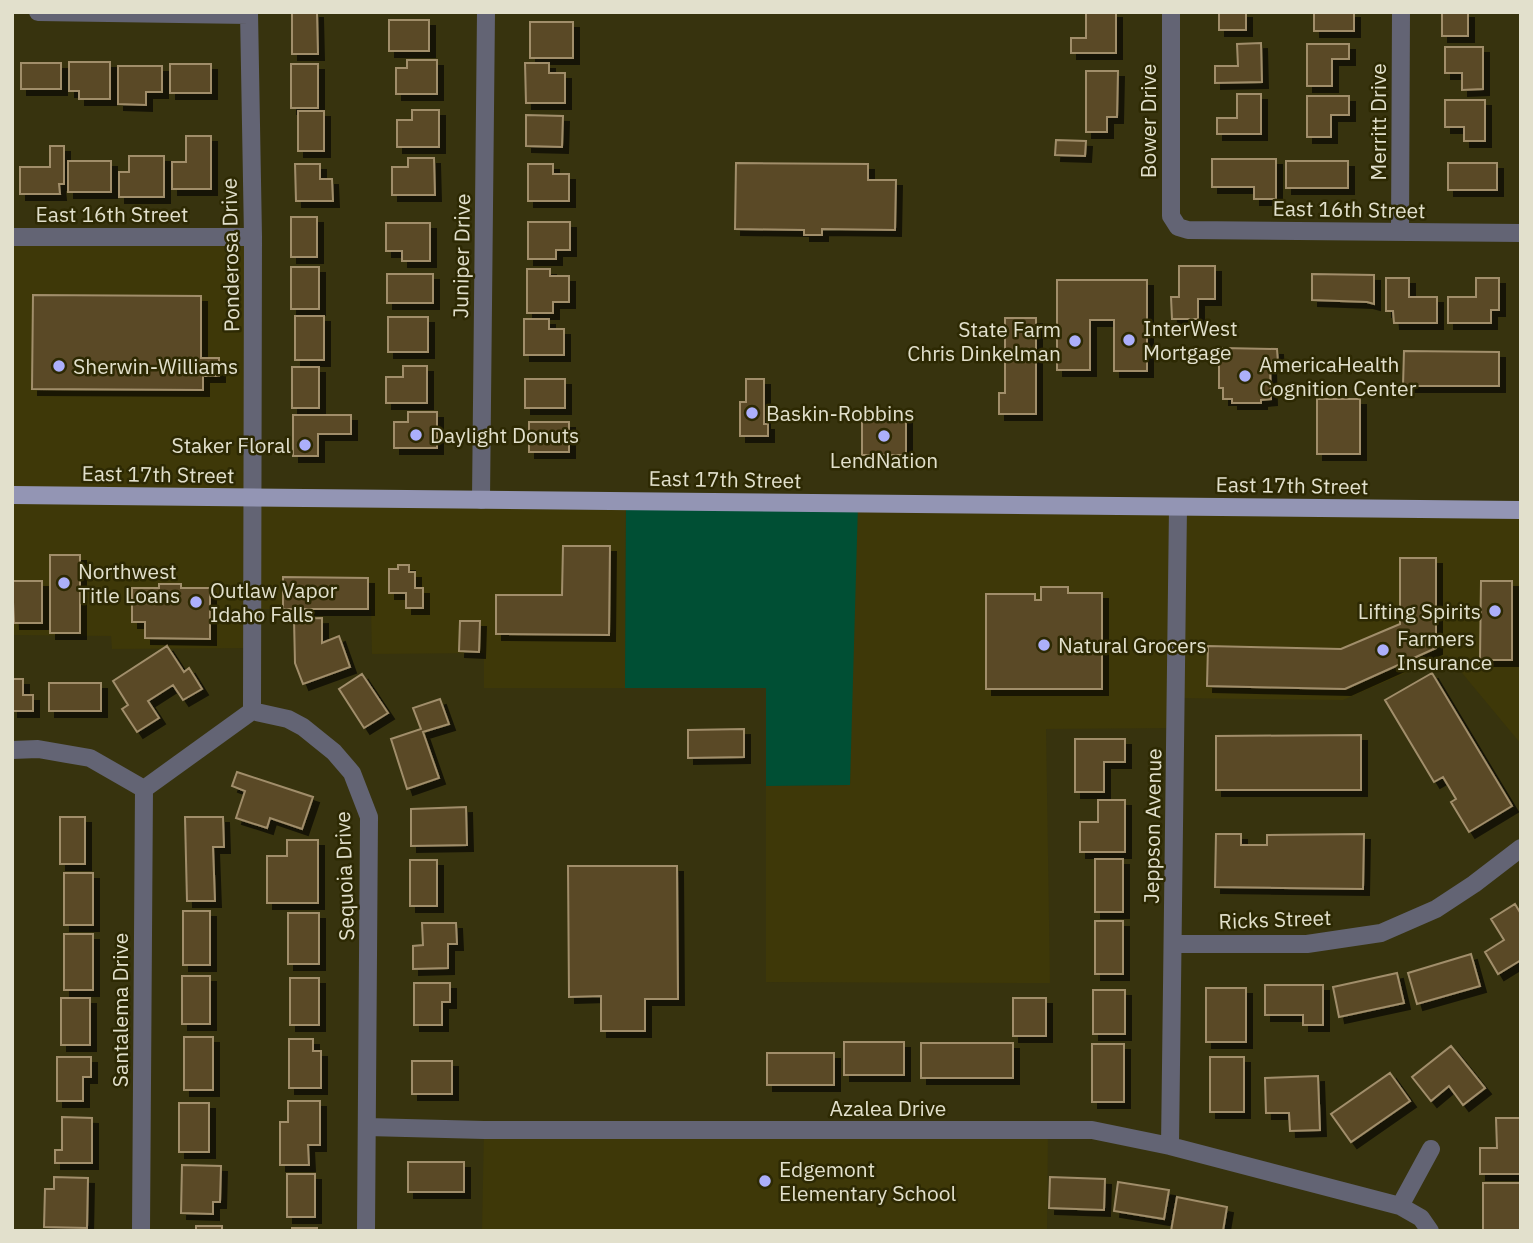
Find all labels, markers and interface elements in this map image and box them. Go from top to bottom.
street label: Merritt Drive [1364,63,1392,181]
street label: Bower Drive [1134,64,1162,178]
street label: Ponderosa Drive [215,178,245,332]
street label: Juniper Drive [446,193,476,319]
street label: East 16th Street [1272,194,1426,224]
street label: East 16th Street [36,200,188,228]
place label: InterWest Mortgage [1143,314,1238,366]
place label: State Farm Chris Dinkelman [907,315,1061,367]
marker: InterWest Mortgage [1121,332,1137,348]
marker: State Farm Chris Dinkelman [1067,333,1083,349]
place label: AmericaHealth Cognition Center [1259,350,1417,402]
place label: Sherwin-Williams [73,352,238,380]
marker: Sherwin-Williams [51,358,67,374]
marker: AmericaHealth Cognition Center [1237,368,1253,384]
place label: Baskin-Robbins [766,399,914,427]
marker: Baskin-Robbins [744,405,760,421]
place label: Daylight Donuts [430,421,579,449]
marker: Daylight Donuts [408,427,424,443]
marker: LendNation [876,428,892,444]
place label: Staker Floral [172,431,291,459]
marker: Staker Floral [297,437,313,453]
place label: LendNation [830,446,938,474]
street label: East 17th Street [81,459,235,489]
street label: East 17th Street [648,464,802,494]
street label: East 17th Street [1215,470,1369,500]
place label: Northwest Title Loans [78,557,180,609]
marker: Northwest Title Loans [56,575,72,591]
place label: Outlaw Vapor Idaho Falls [210,576,337,628]
marker: Outlaw Vapor Idaho Falls [188,594,204,610]
place label: Lifting Spirits [1358,597,1481,625]
marker: Lifting Spirits [1487,603,1503,619]
place label: Farmers Insurance [1397,624,1492,676]
place label: Natural Grocers [1058,631,1207,659]
marker: Natural Grocers [1036,637,1052,653]
marker: Farmers Insurance [1375,642,1391,658]
street label: Jeppson Avenue [1137,748,1167,904]
street label: Sequoia Drive [328,811,360,941]
street label: Ricks Street [1218,903,1332,935]
street label: Santalema Drive [106,933,134,1087]
street label: Azalea Drive [830,1094,946,1122]
place label: Edgemont Elementary School [779,1155,956,1207]
marker: Edgemont Elementary School [757,1173,773,1189]

